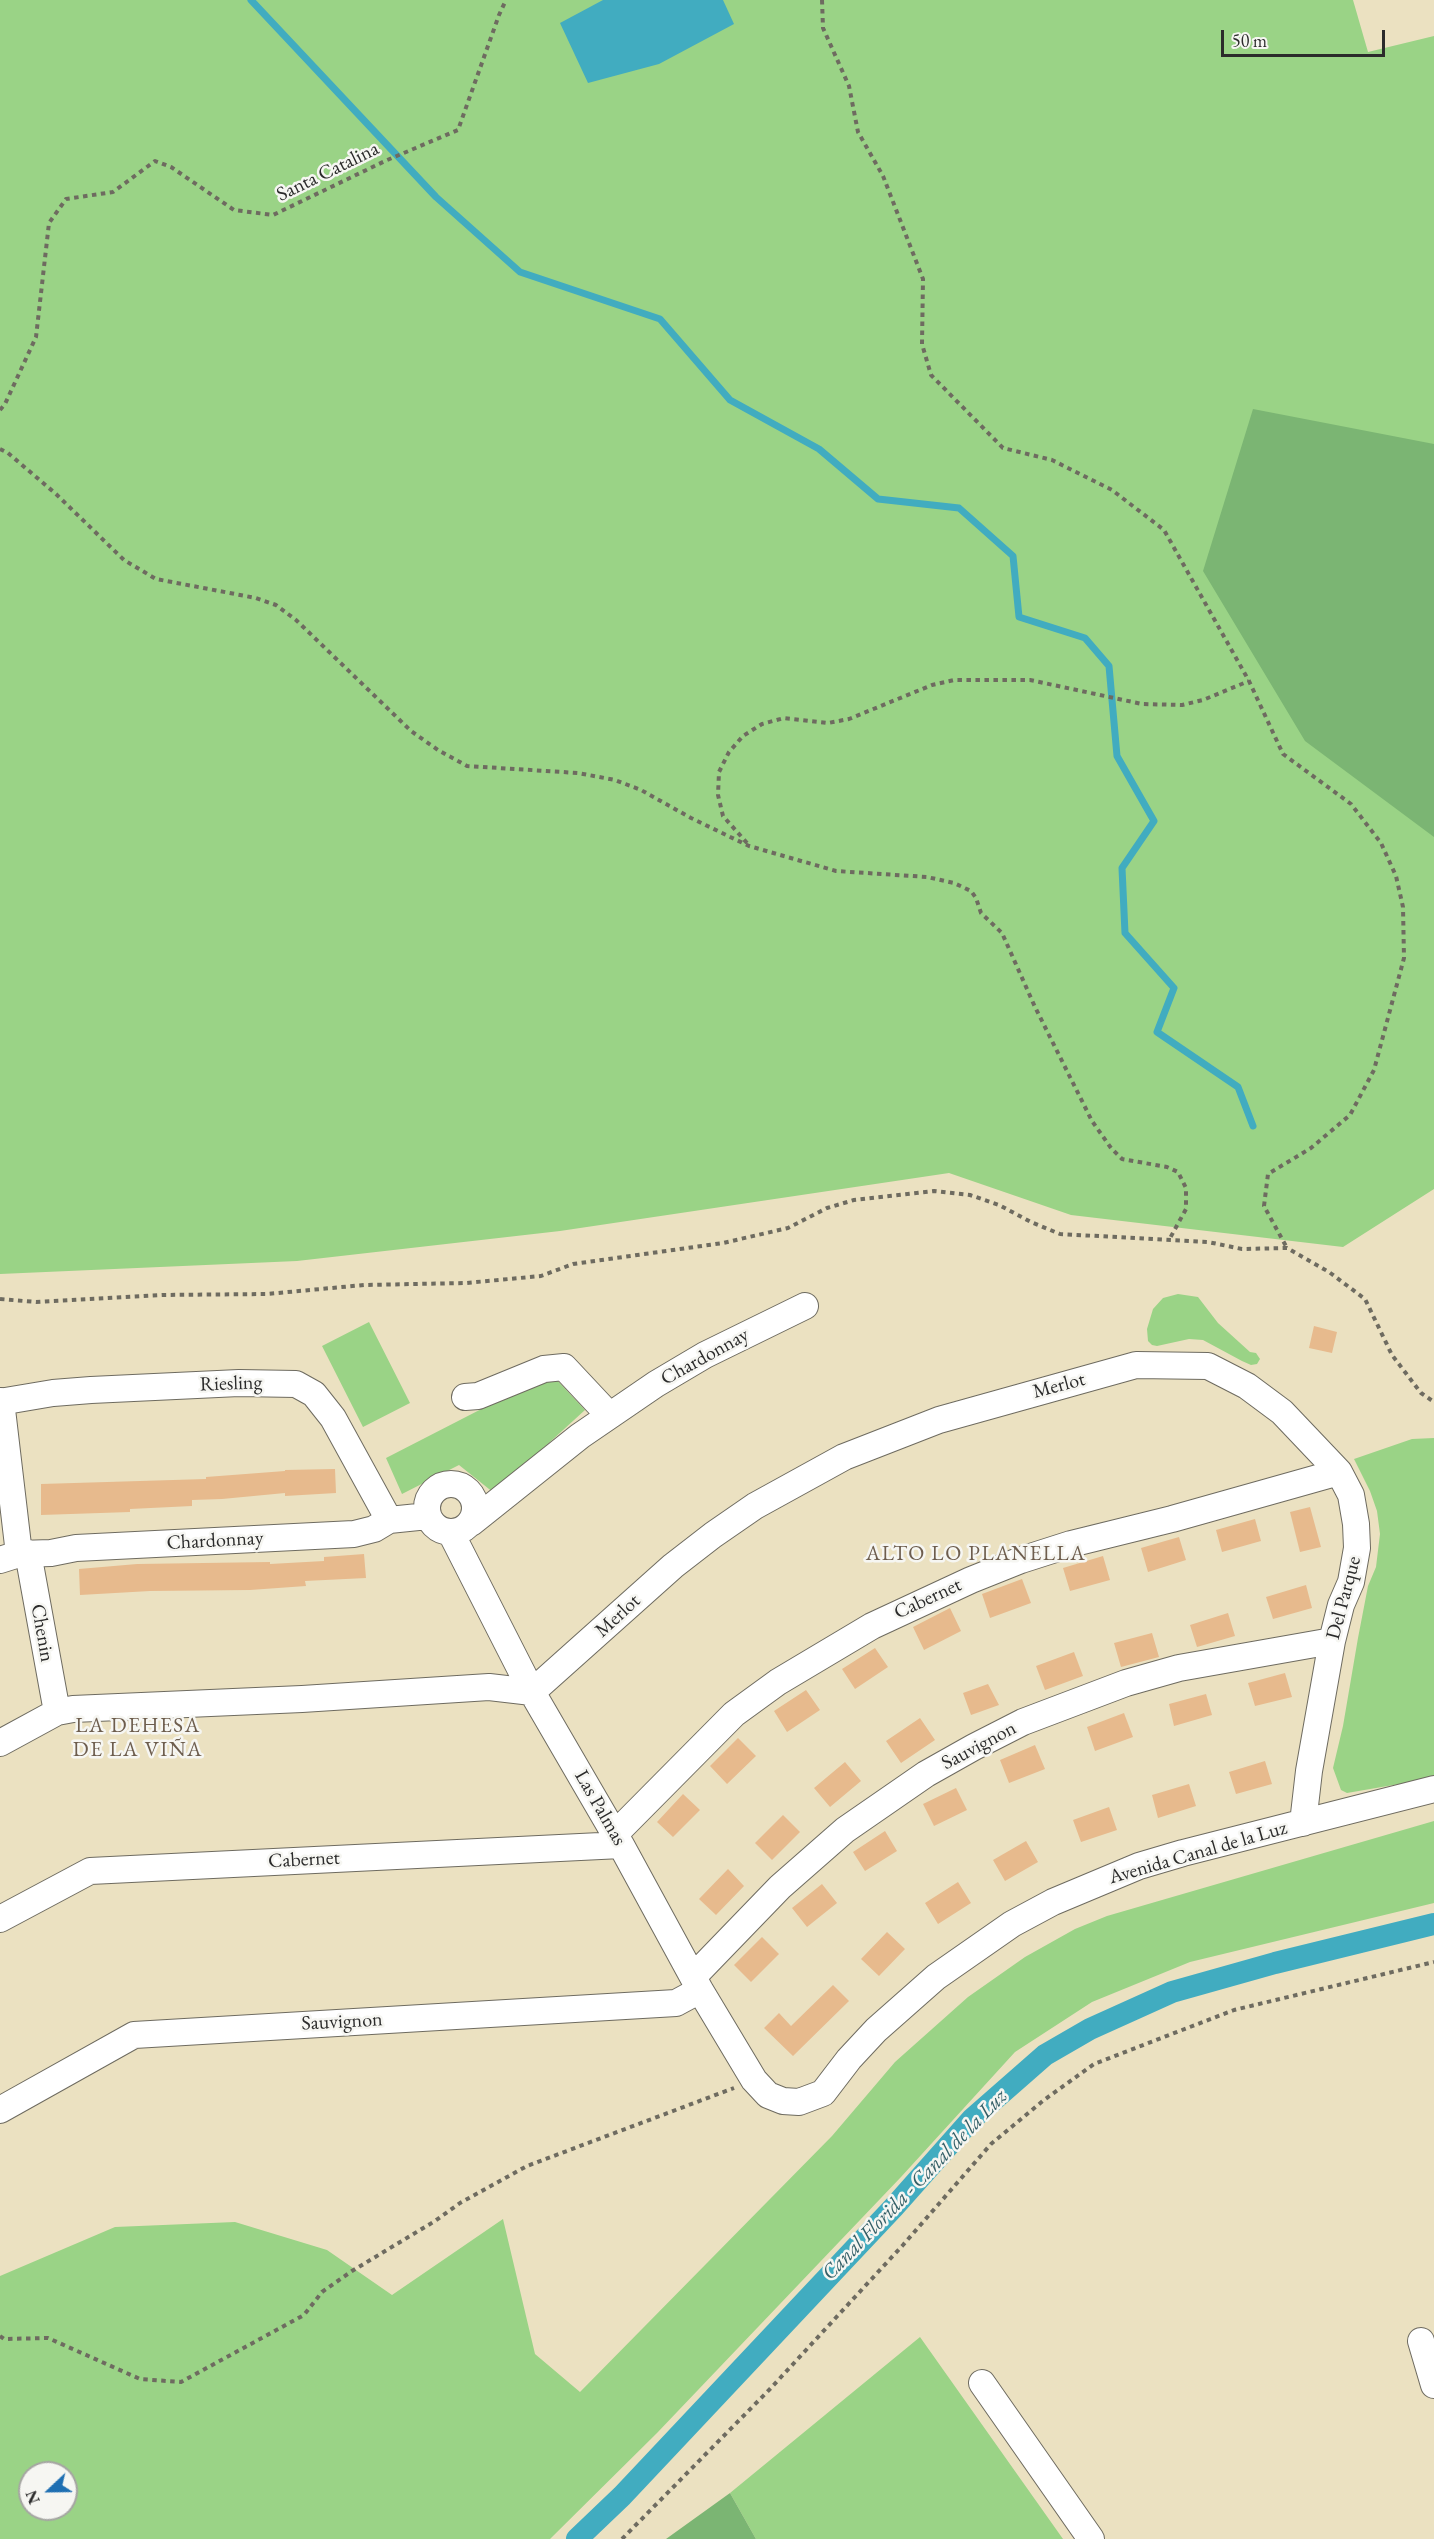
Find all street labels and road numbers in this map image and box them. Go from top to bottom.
street label: Santa Catalina [273,137,383,207]
street label: Chardonnay [657,1323,753,1391]
street label: Merlot [1030,1368,1088,1404]
street label: Riesling [199,1371,263,1397]
street label: Chardonnay [166,1526,264,1556]
street label: Del Parque [1321,1554,1367,1642]
street label: Cabernet [890,1573,966,1625]
street label: Merlot [590,1589,646,1643]
street label: Chenin [25,1602,59,1664]
street label: Sauvignon [938,1716,1020,1776]
street label: Las Palmas [569,1766,631,1850]
street label: Avenida Canal de la Luz [1106,1816,1290,1890]
street label: Cabernet [268,1846,340,1874]
street label: Sauvignon [301,2008,383,2036]

